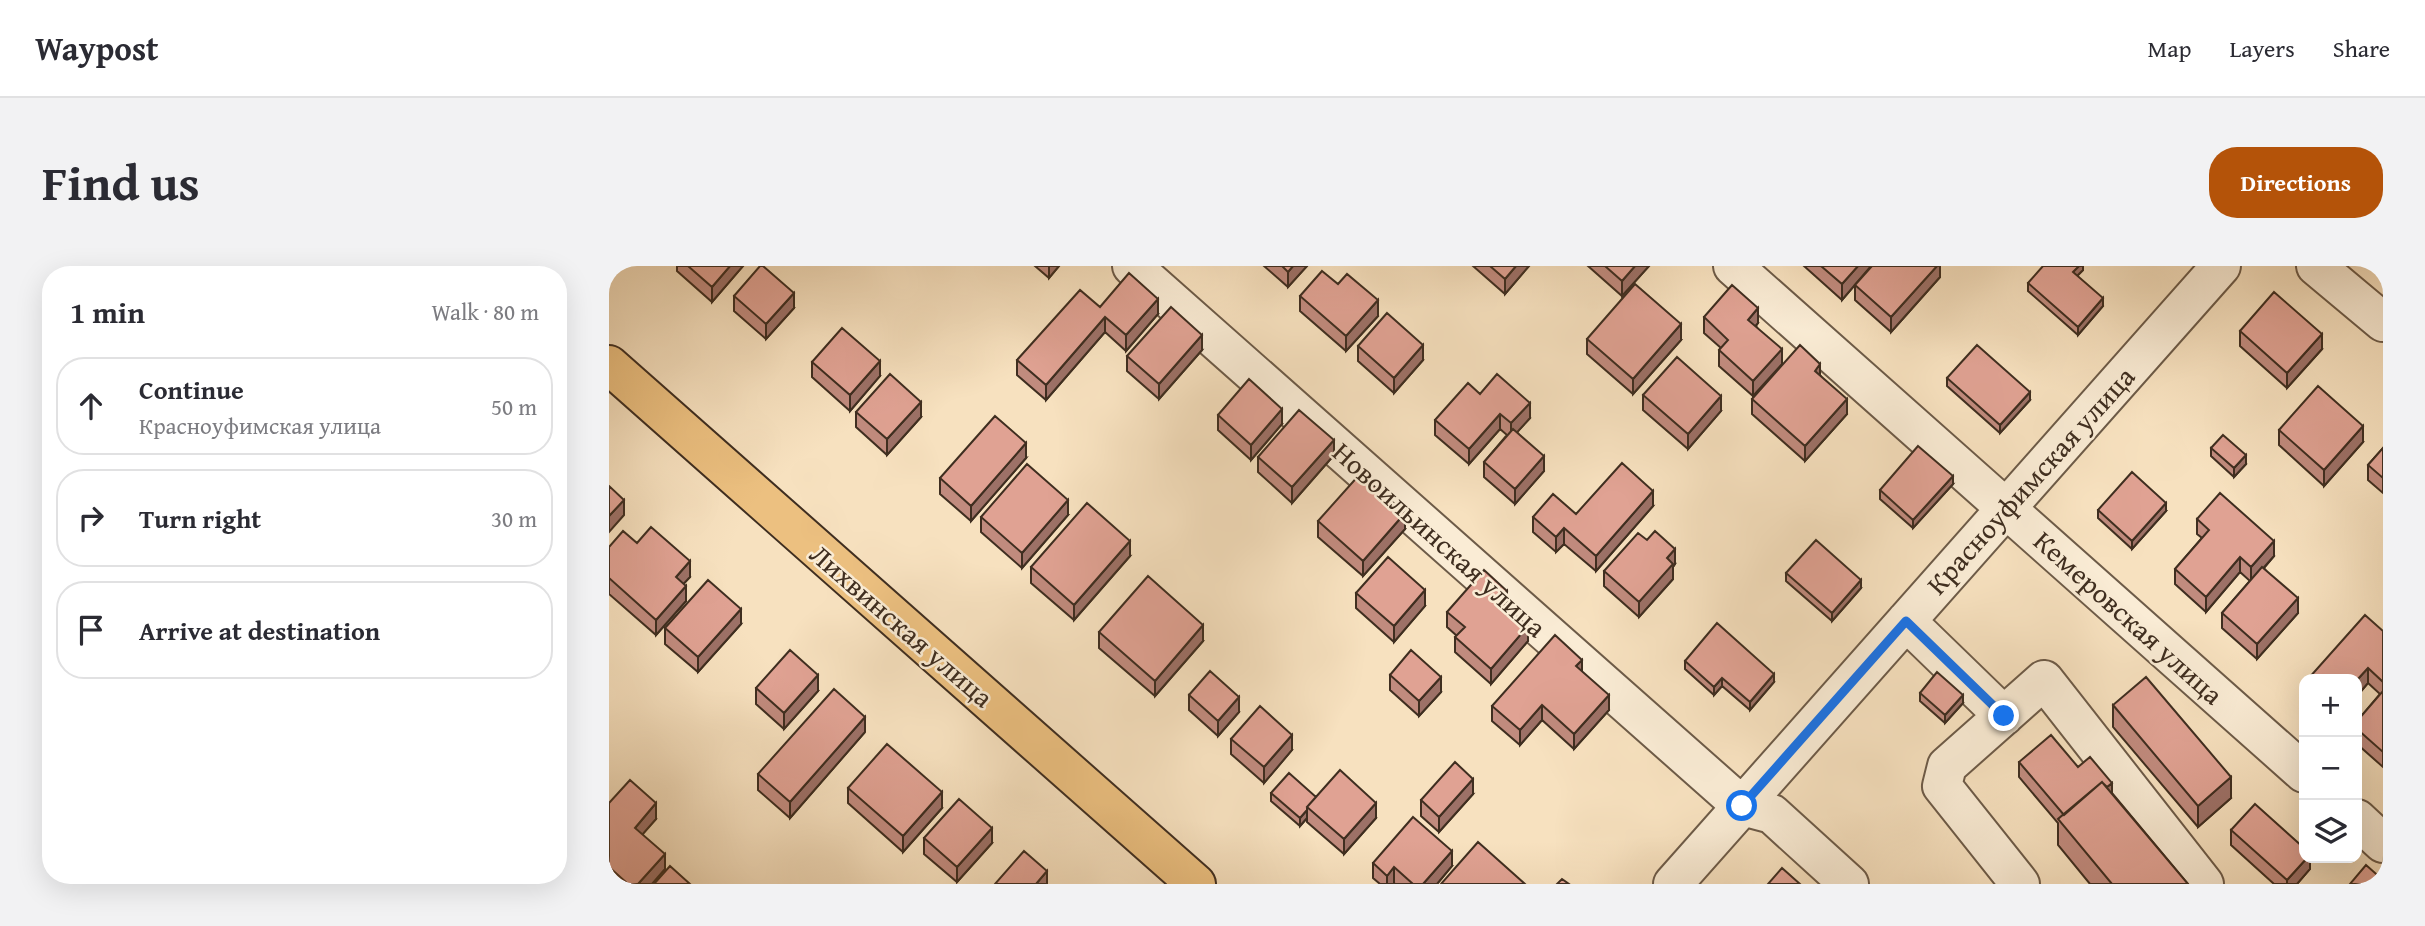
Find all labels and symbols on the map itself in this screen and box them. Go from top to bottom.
street label: Красноуфимская улица [1916,356,2144,603]
street label: Новоильинская улица [1324,432,1557,647]
street label: Кемеровская улица [2025,521,2233,714]
street label: Лихвинская улица [801,534,1003,717]
route end [1988,700,2019,731]
route start [1726,790,1757,821]

